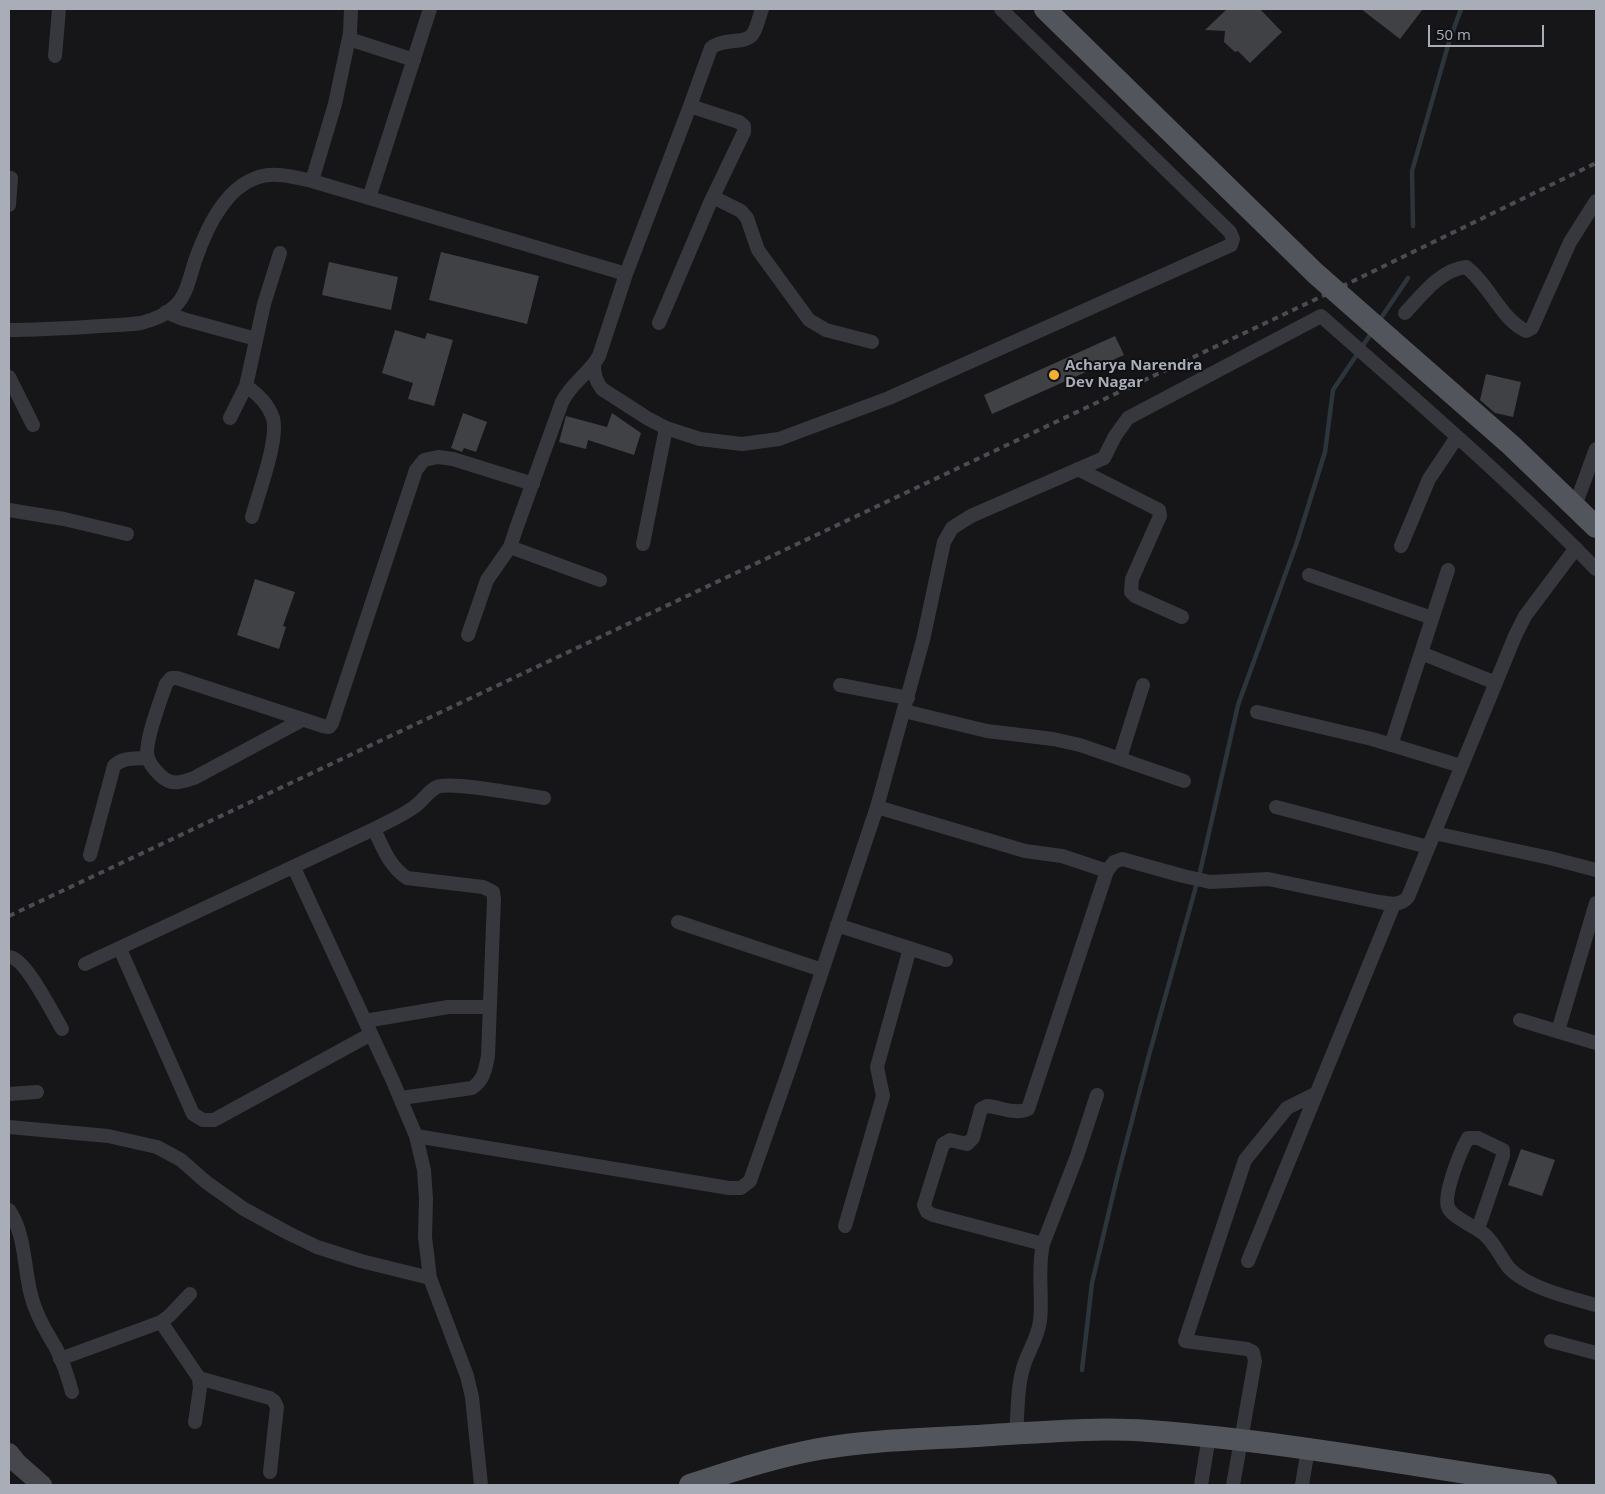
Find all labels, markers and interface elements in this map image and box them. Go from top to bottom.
scale bar [1430,15,1546,47]
text: 50 m [1436,24,1471,44]
place label: Acharya Narendra Dev Nagar [1065,357,1202,392]
marker: Acharya Narendra Dev Nagar [1047,368,1061,382]

